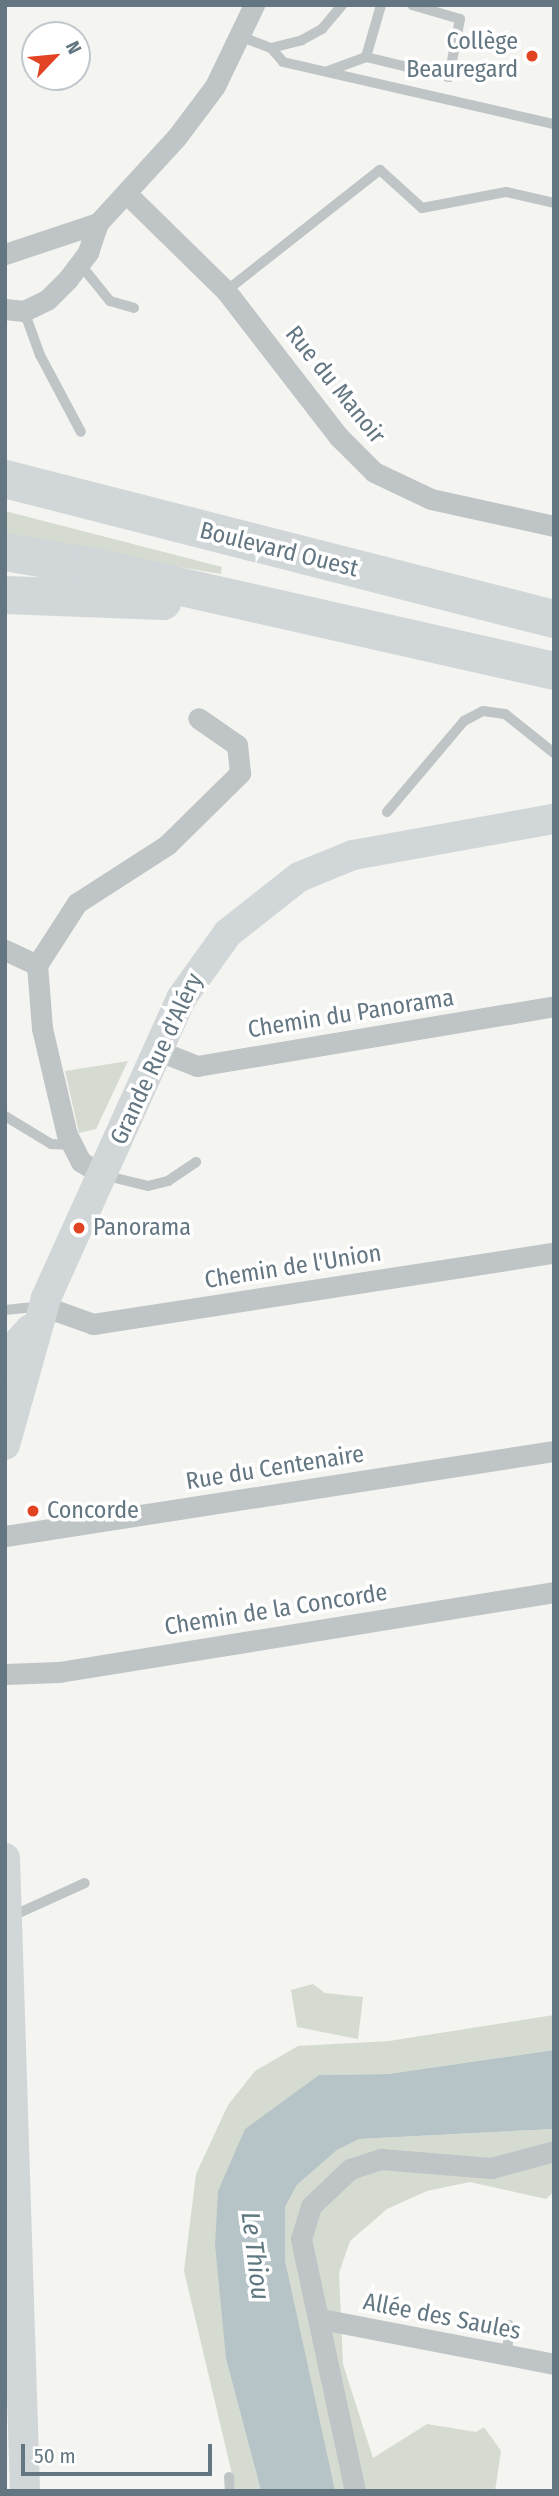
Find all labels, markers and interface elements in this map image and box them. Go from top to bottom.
north arrow [21,21,91,91]
place label: Collège Beauregard [406,28,518,84]
text: N [61,37,86,58]
marker: Collège Beauregard [524,48,540,64]
street label: Rue du Manoir [279,320,391,450]
street label: Boulevard Ouest [197,516,361,584]
street label: Grande Rue d'Aléry [105,969,209,1149]
street label: Chemin du Panorama [246,983,456,1045]
place label: Panorama [93,1214,191,1242]
marker: Panorama [71,1220,87,1236]
street label: Chemin de l'Union [203,1239,383,1295]
street label: Rue du Centenaire [184,1440,366,1496]
place label: Concorde [47,1497,139,1525]
marker: Concorde [25,1503,41,1519]
street label: Chemin de la Concorde [163,1578,389,1642]
water label: Le Thiou [234,2210,276,2302]
street label: Allée des Saules [361,2288,523,2346]
scale bar [24,2430,215,2474]
text: 50 m [34,2443,76,2469]

